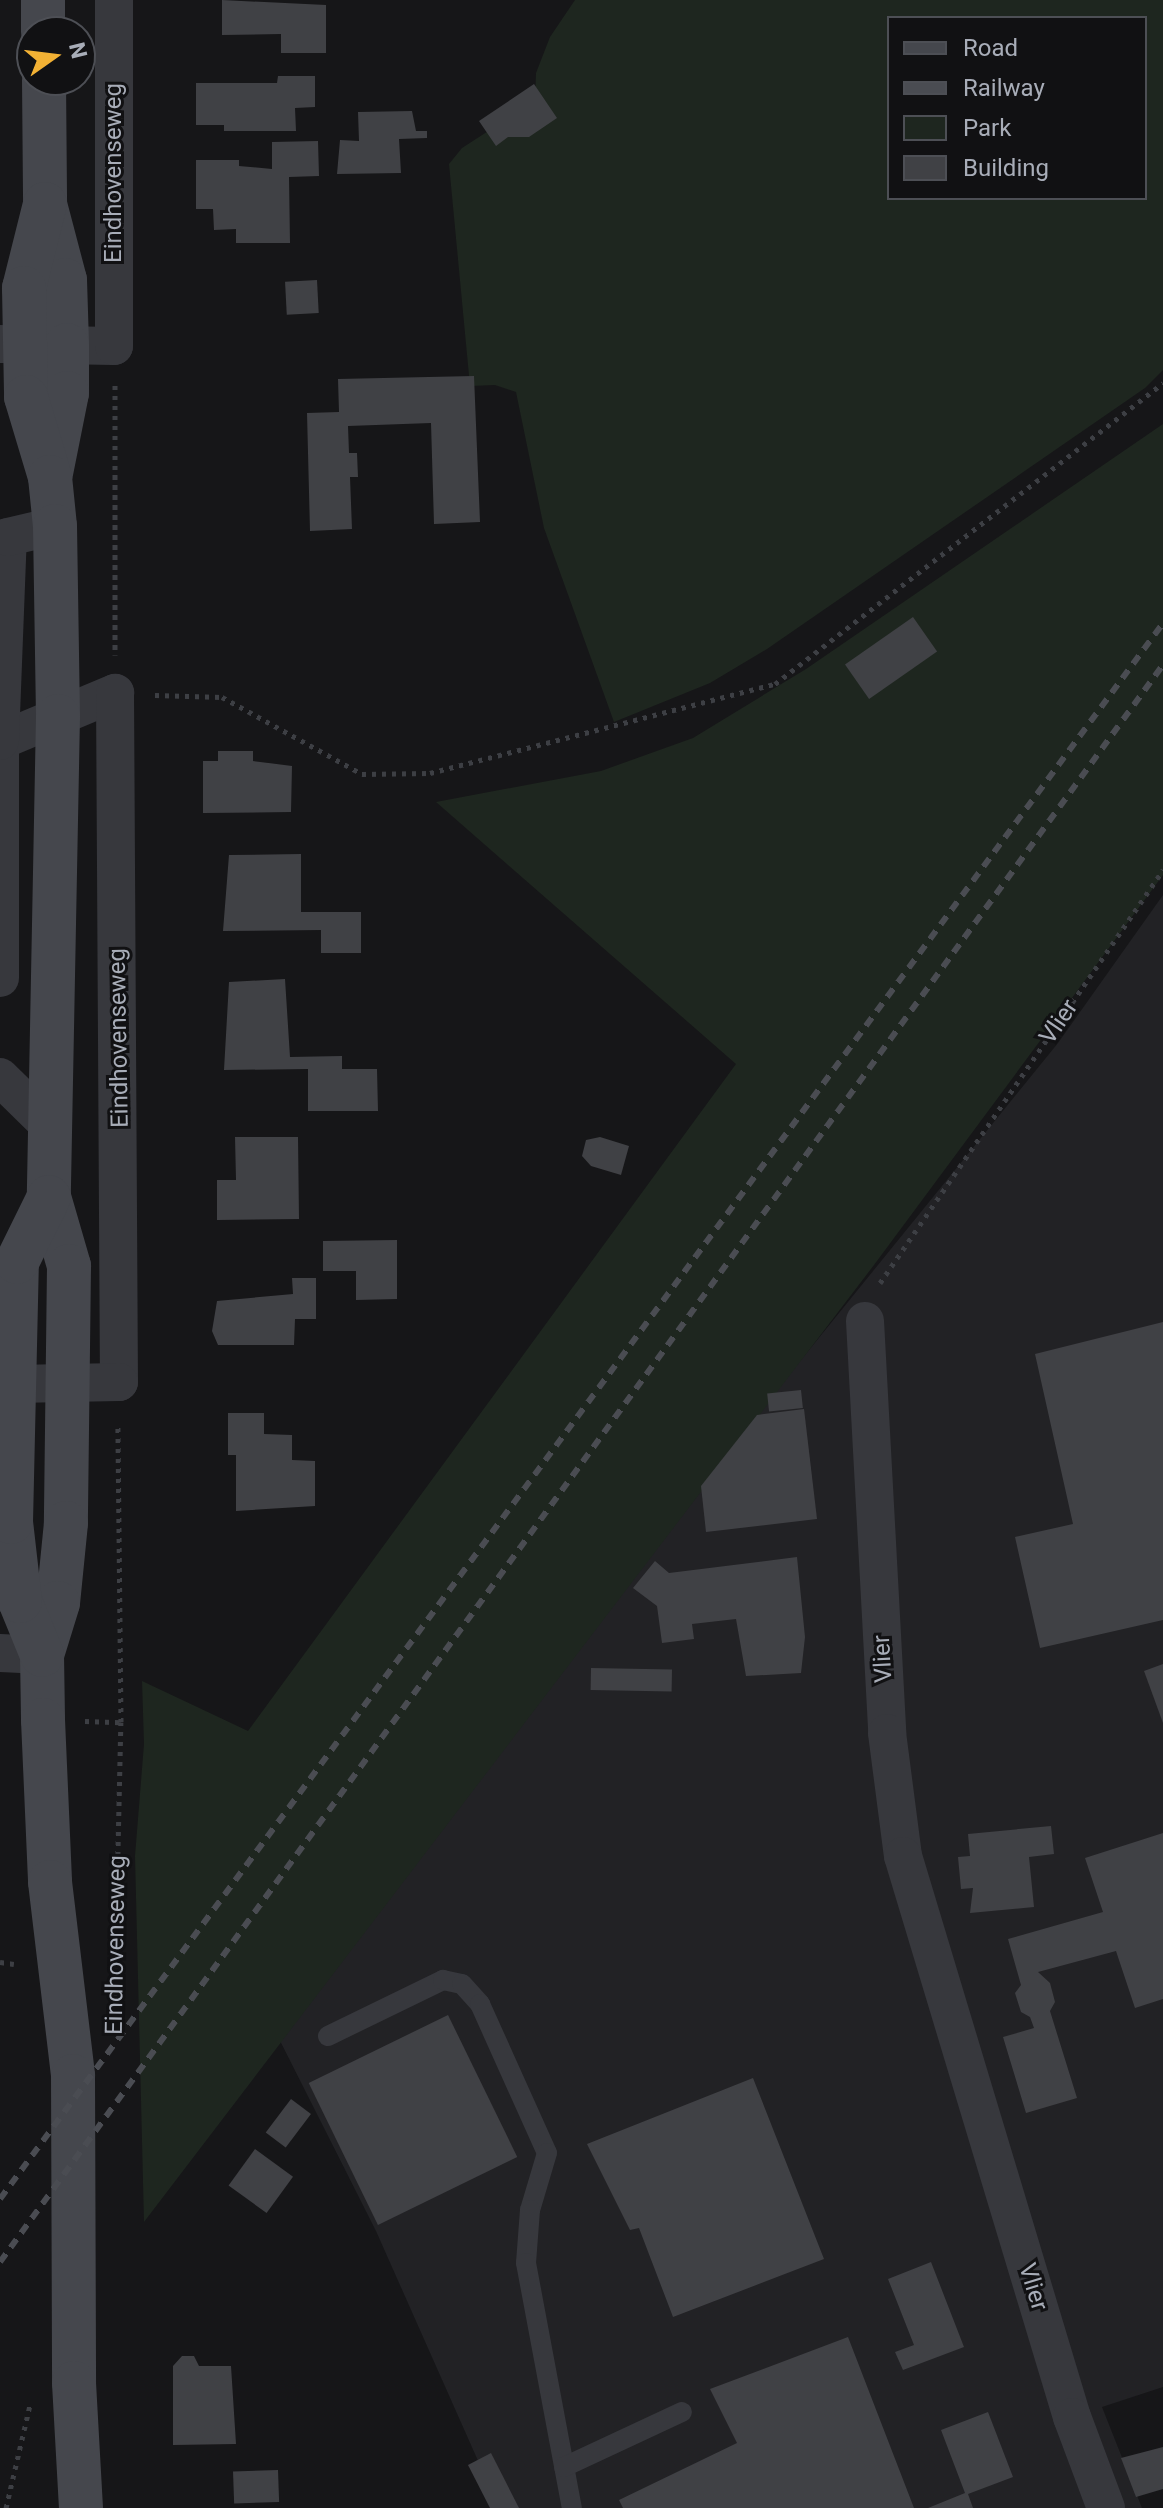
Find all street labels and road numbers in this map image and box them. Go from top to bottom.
street label: Eindhovenseweg [100,83,128,263]
street label: Eindhovenseweg [103,948,135,1128]
street label: Vlier [1034,994,1084,1050]
street label: Vlier [867,1634,899,1684]
street label: Eindhovenseweg [100,1855,132,2035]
street label: Vlier [1012,2260,1054,2314]

